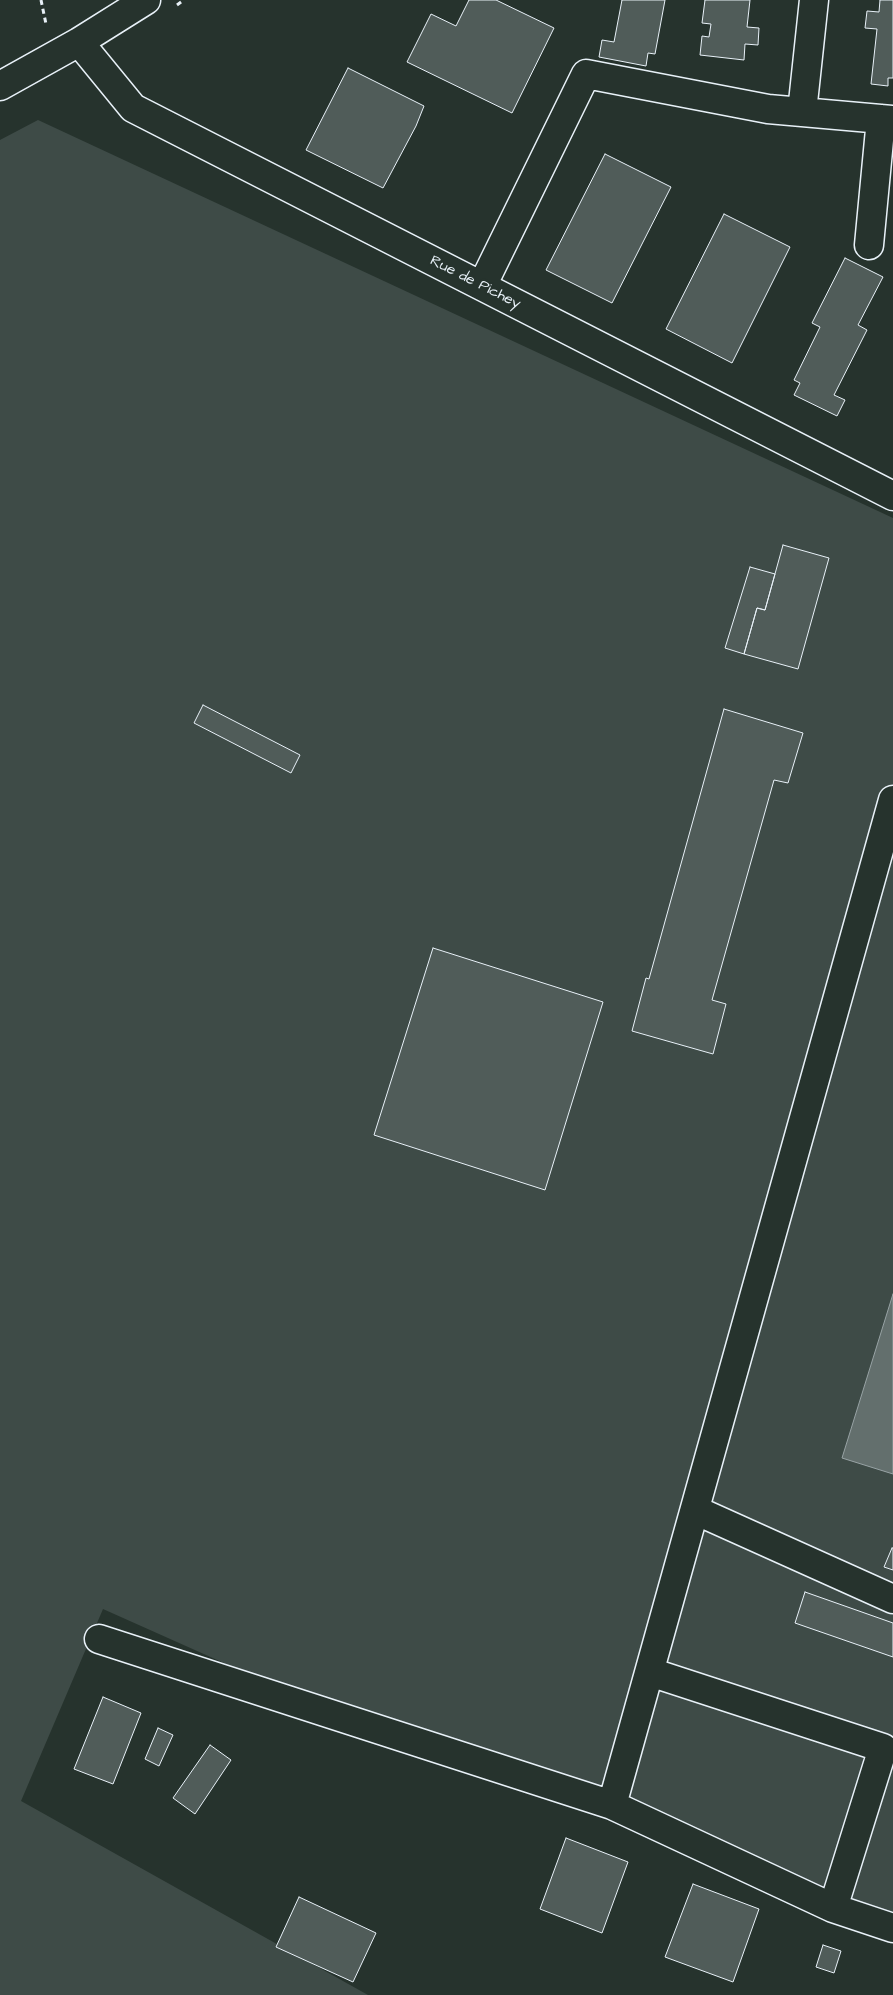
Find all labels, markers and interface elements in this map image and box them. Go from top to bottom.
street label: Rue de Pichey [427,252,523,314]

